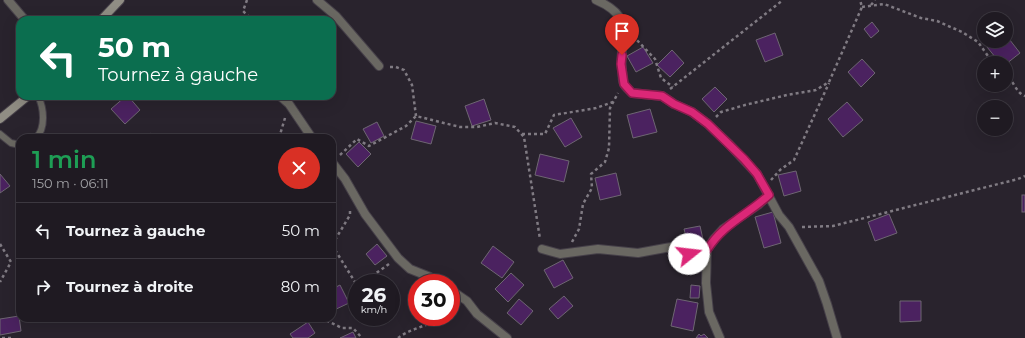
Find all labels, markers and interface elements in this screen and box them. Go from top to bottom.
map controls [977,12,1013,136]
button: layers [977,12,1013,48]
pin [605,14,639,55]
icon: arrive [611,20,633,42]
text: 50 m [98,30,171,64]
icon: left [32,32,84,84]
button: + [977,56,1013,92]
text: Tournez à gauche [98,64,258,86]
button: − [977,100,1013,136]
text: 1 min [32,145,96,174]
button: close [278,147,320,189]
text: 150 m · 06:11 [32,175,109,191]
icon: left [32,220,54,242]
text: Tournez à gauche [66,221,205,240]
text: 50 m [282,221,320,240]
position arrow [668,233,710,275]
speed limit sign: 30 [408,274,460,326]
icon: right [32,276,54,298]
text: Tournez à droite [66,277,194,296]
text: 80 m [281,277,320,296]
text: 26 [362,283,386,307]
text: km/h [361,303,387,316]

